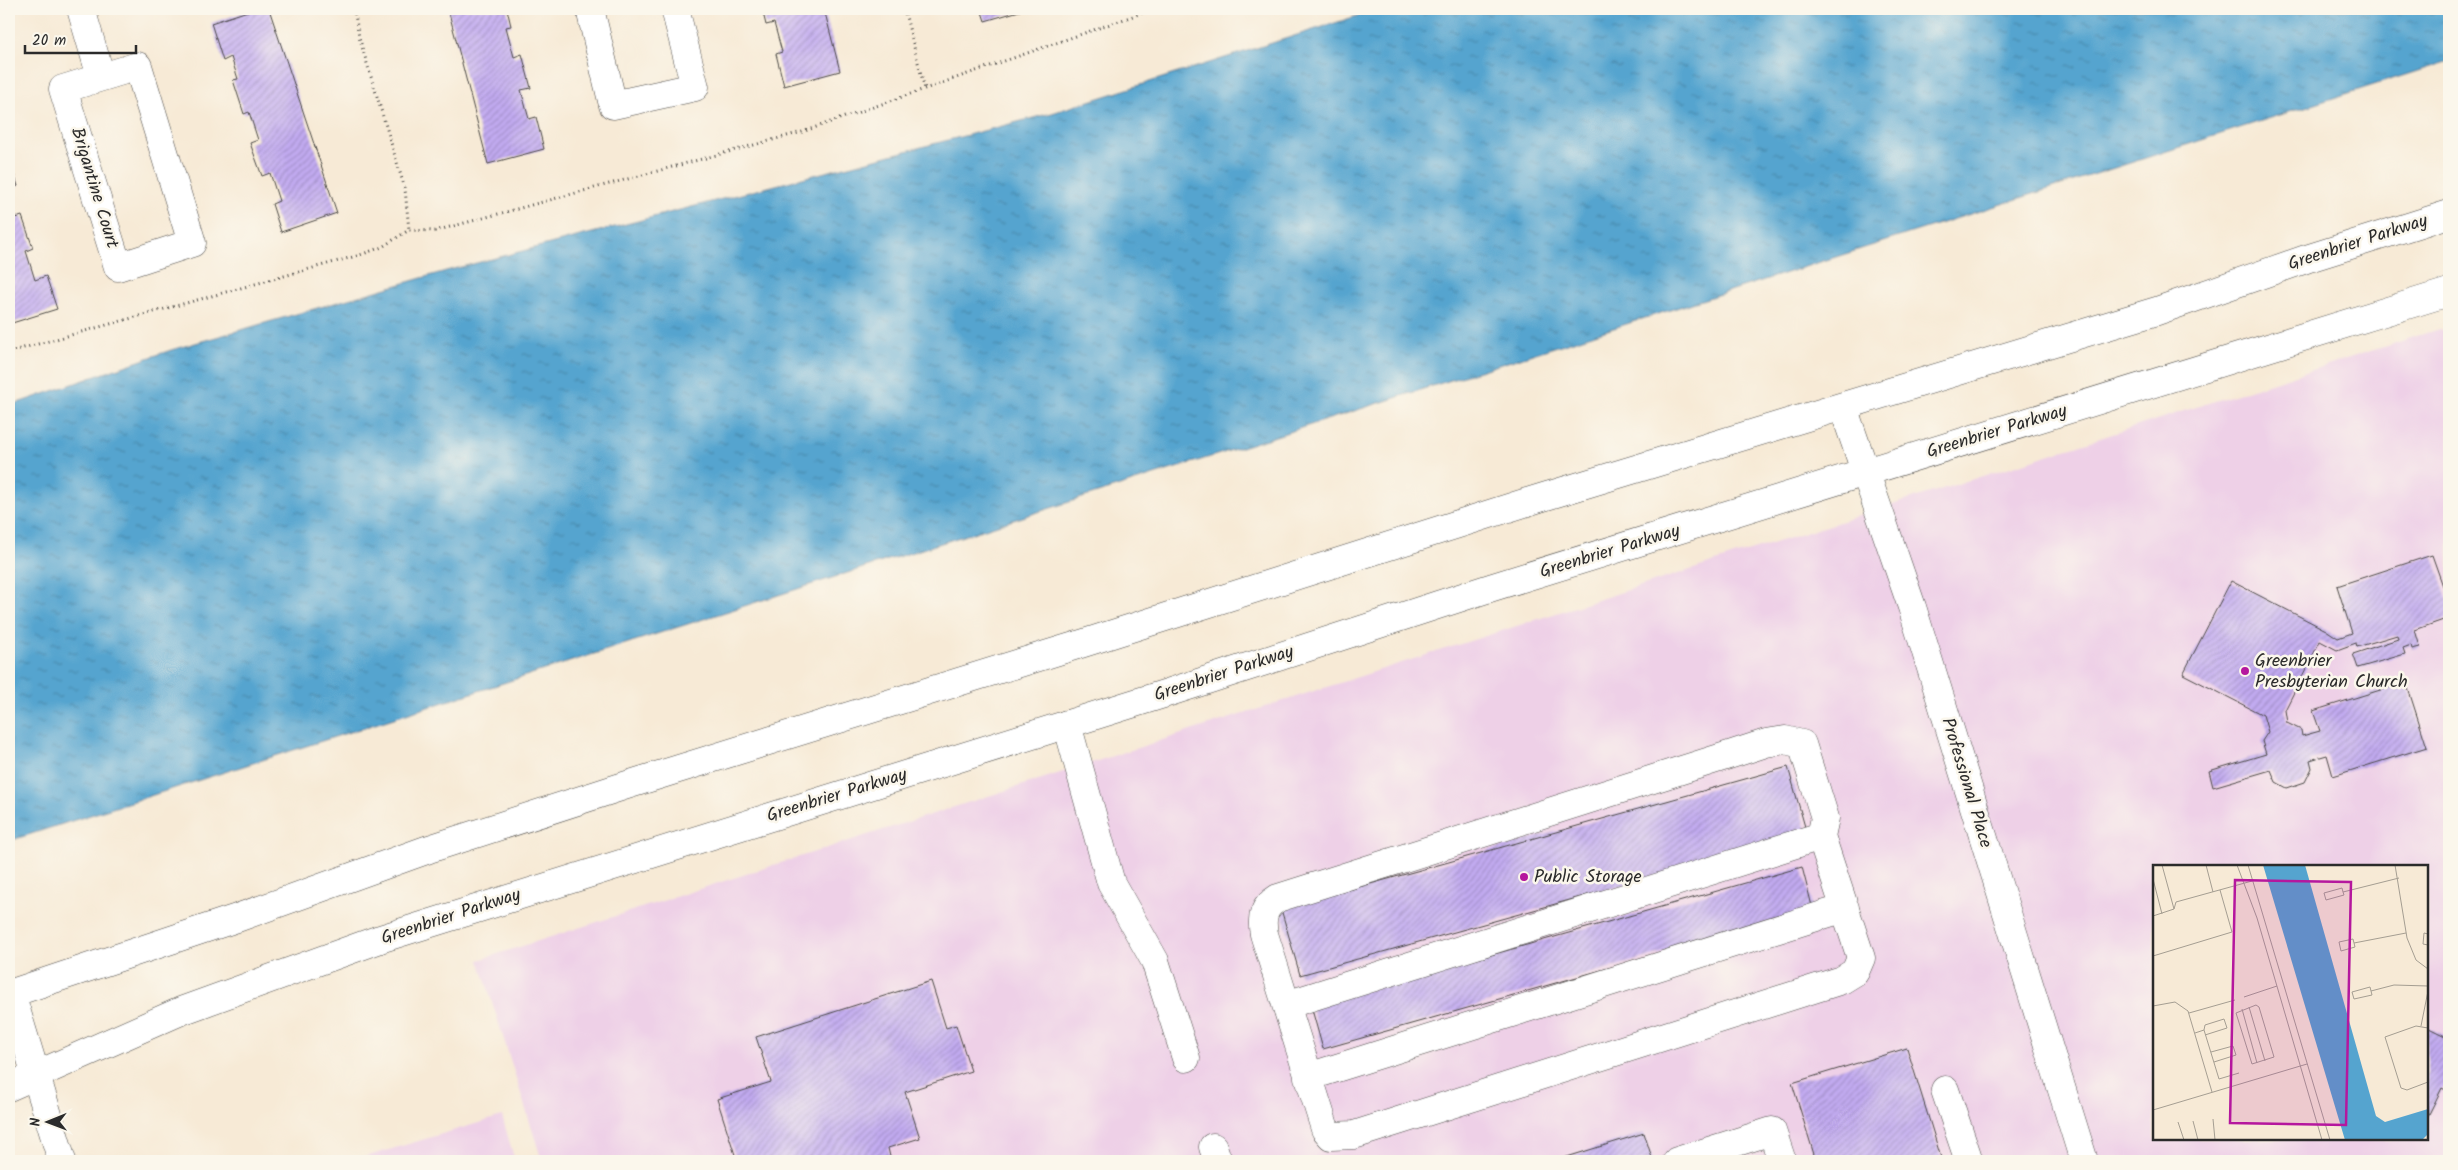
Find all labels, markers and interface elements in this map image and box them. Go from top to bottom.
scale bar [25,22,136,54]
text: 20 m [32,29,66,53]
street label: Brigantine Court [62,124,126,253]
street label: Greenbrier Parkway [2284,207,2432,279]
street label: Greenbrier Parkway [1923,397,2071,467]
street label: Greenbrier Parkway [1536,517,1684,587]
street label: Greenbrier Parkway [1150,638,1298,710]
place label: Greenbrier Presbyterian Church [2255,647,2408,697]
marker: Greenbrier Presbyterian Church [2239,665,2251,677]
street label: Professional Place [1932,714,2000,852]
street label: Greenbrier Parkway [763,761,911,831]
place label: Public Storage [1534,863,1642,892]
inset map [2153,865,2428,1140]
marker: Public Storage [1518,871,1530,883]
street label: Greenbrier Parkway [377,881,525,953]
north arrow [22,1098,72,1148]
text: N [25,1117,47,1127]

